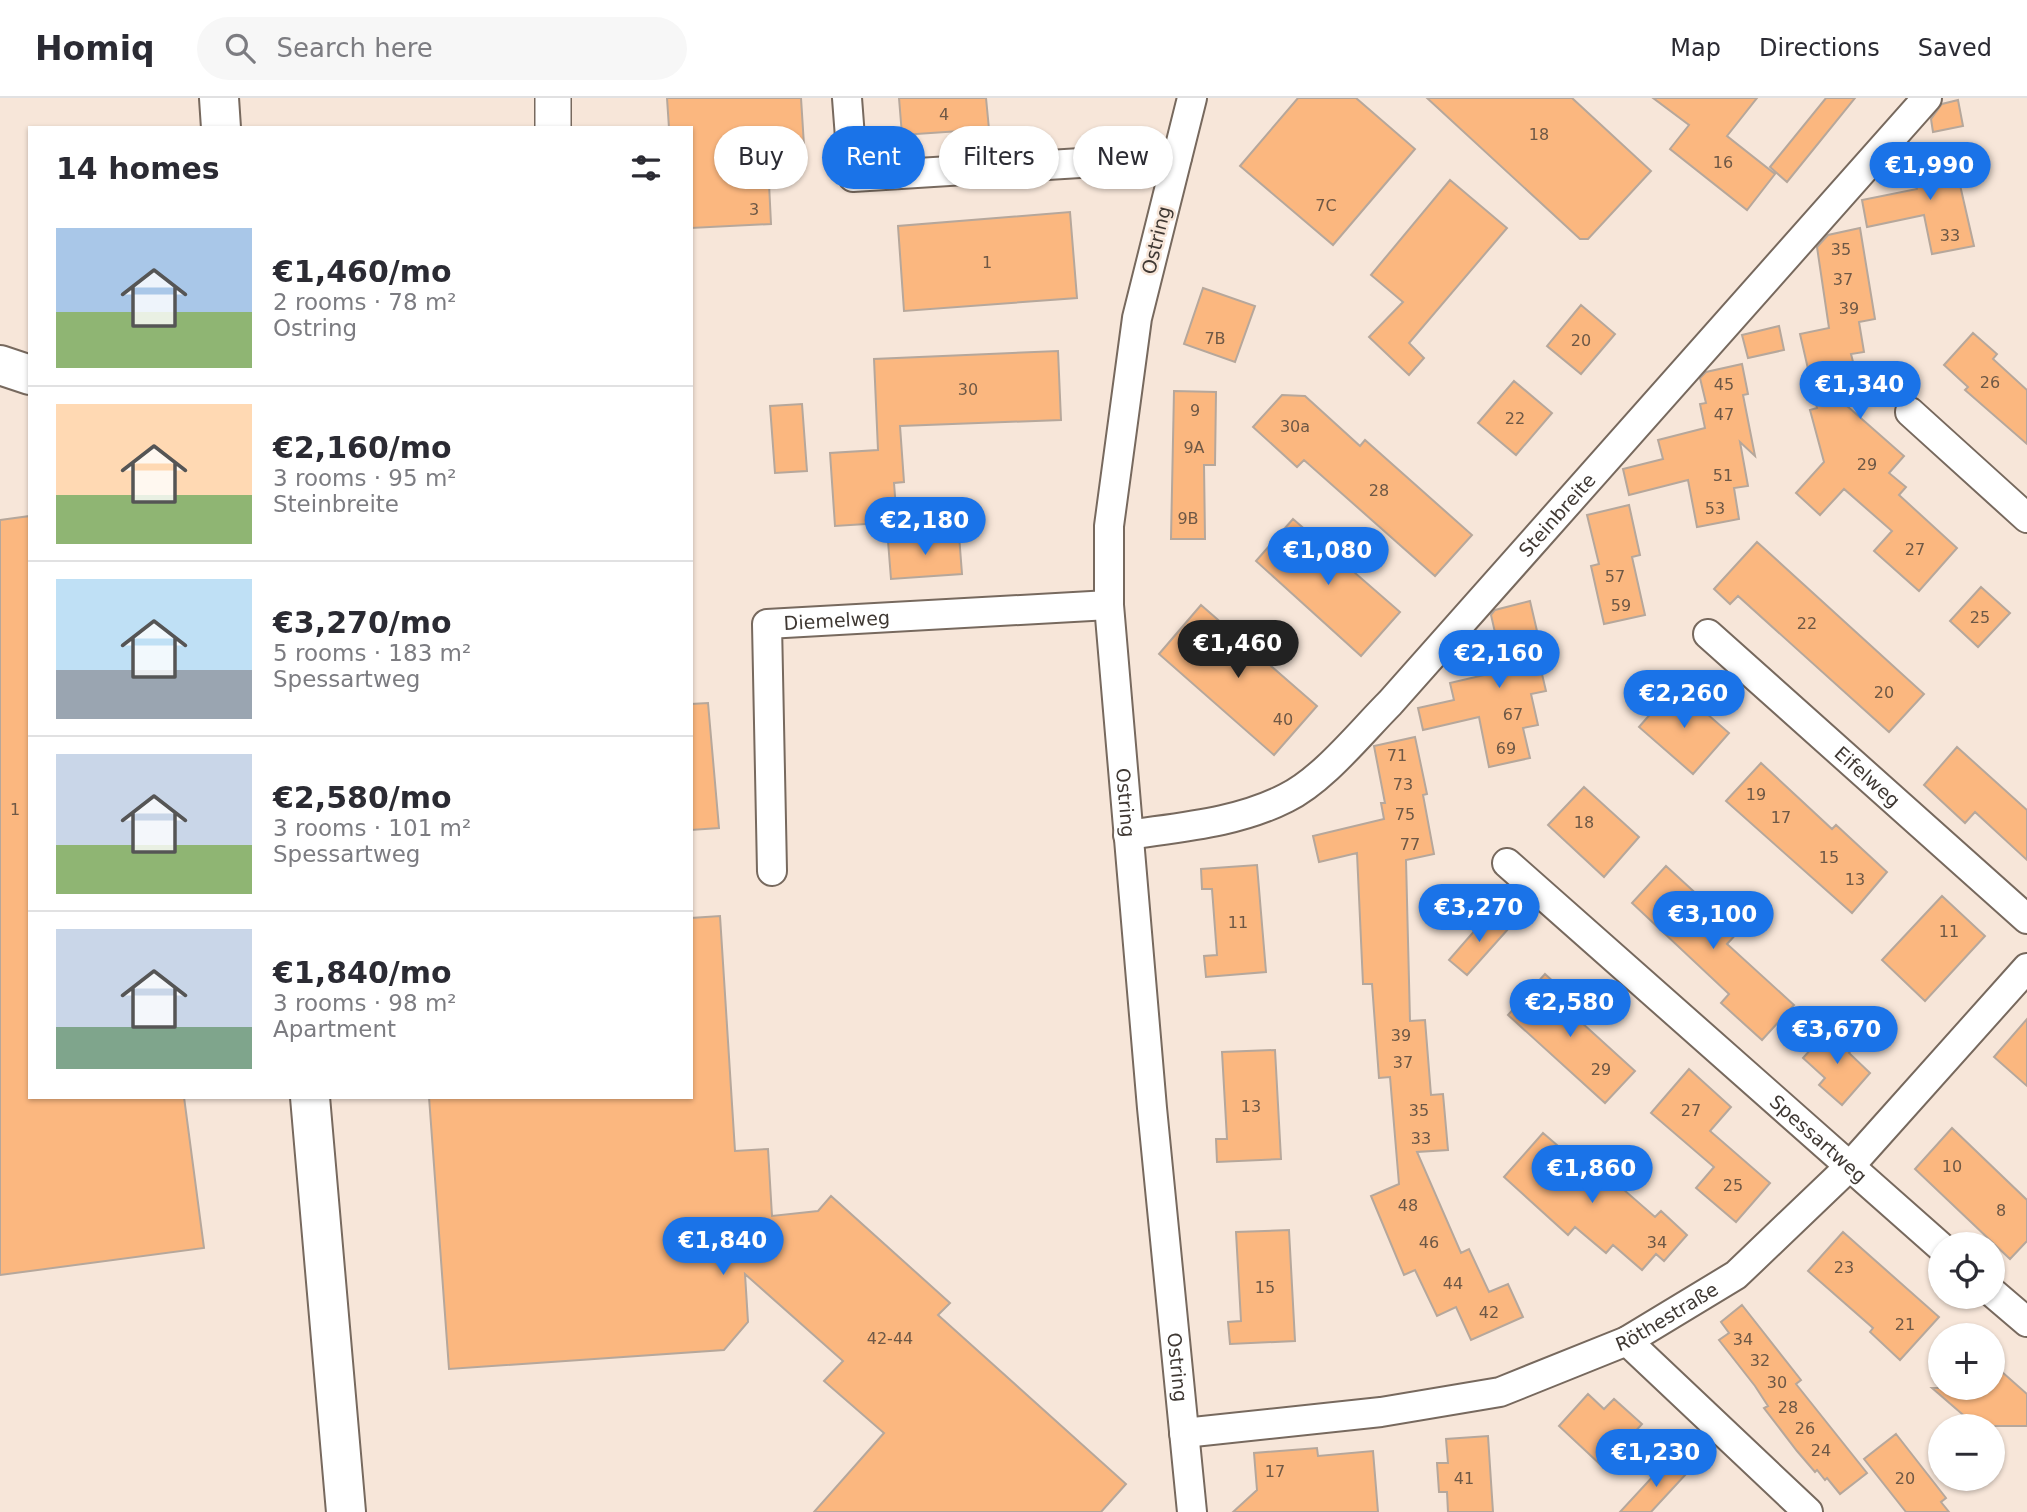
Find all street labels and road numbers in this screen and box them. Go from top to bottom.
street label: Ostring [1137,204,1175,276]
street label: Steinbreite [1514,469,1600,561]
street label: Diemelweg [783,606,891,634]
street label: Eifelweg [1830,742,1905,812]
street label: Ostring [1112,767,1140,838]
street label: Spessartweg [1766,1090,1871,1187]
street label: Röthestraße [1612,1278,1722,1355]
street label: Ostring [1163,1332,1192,1403]

